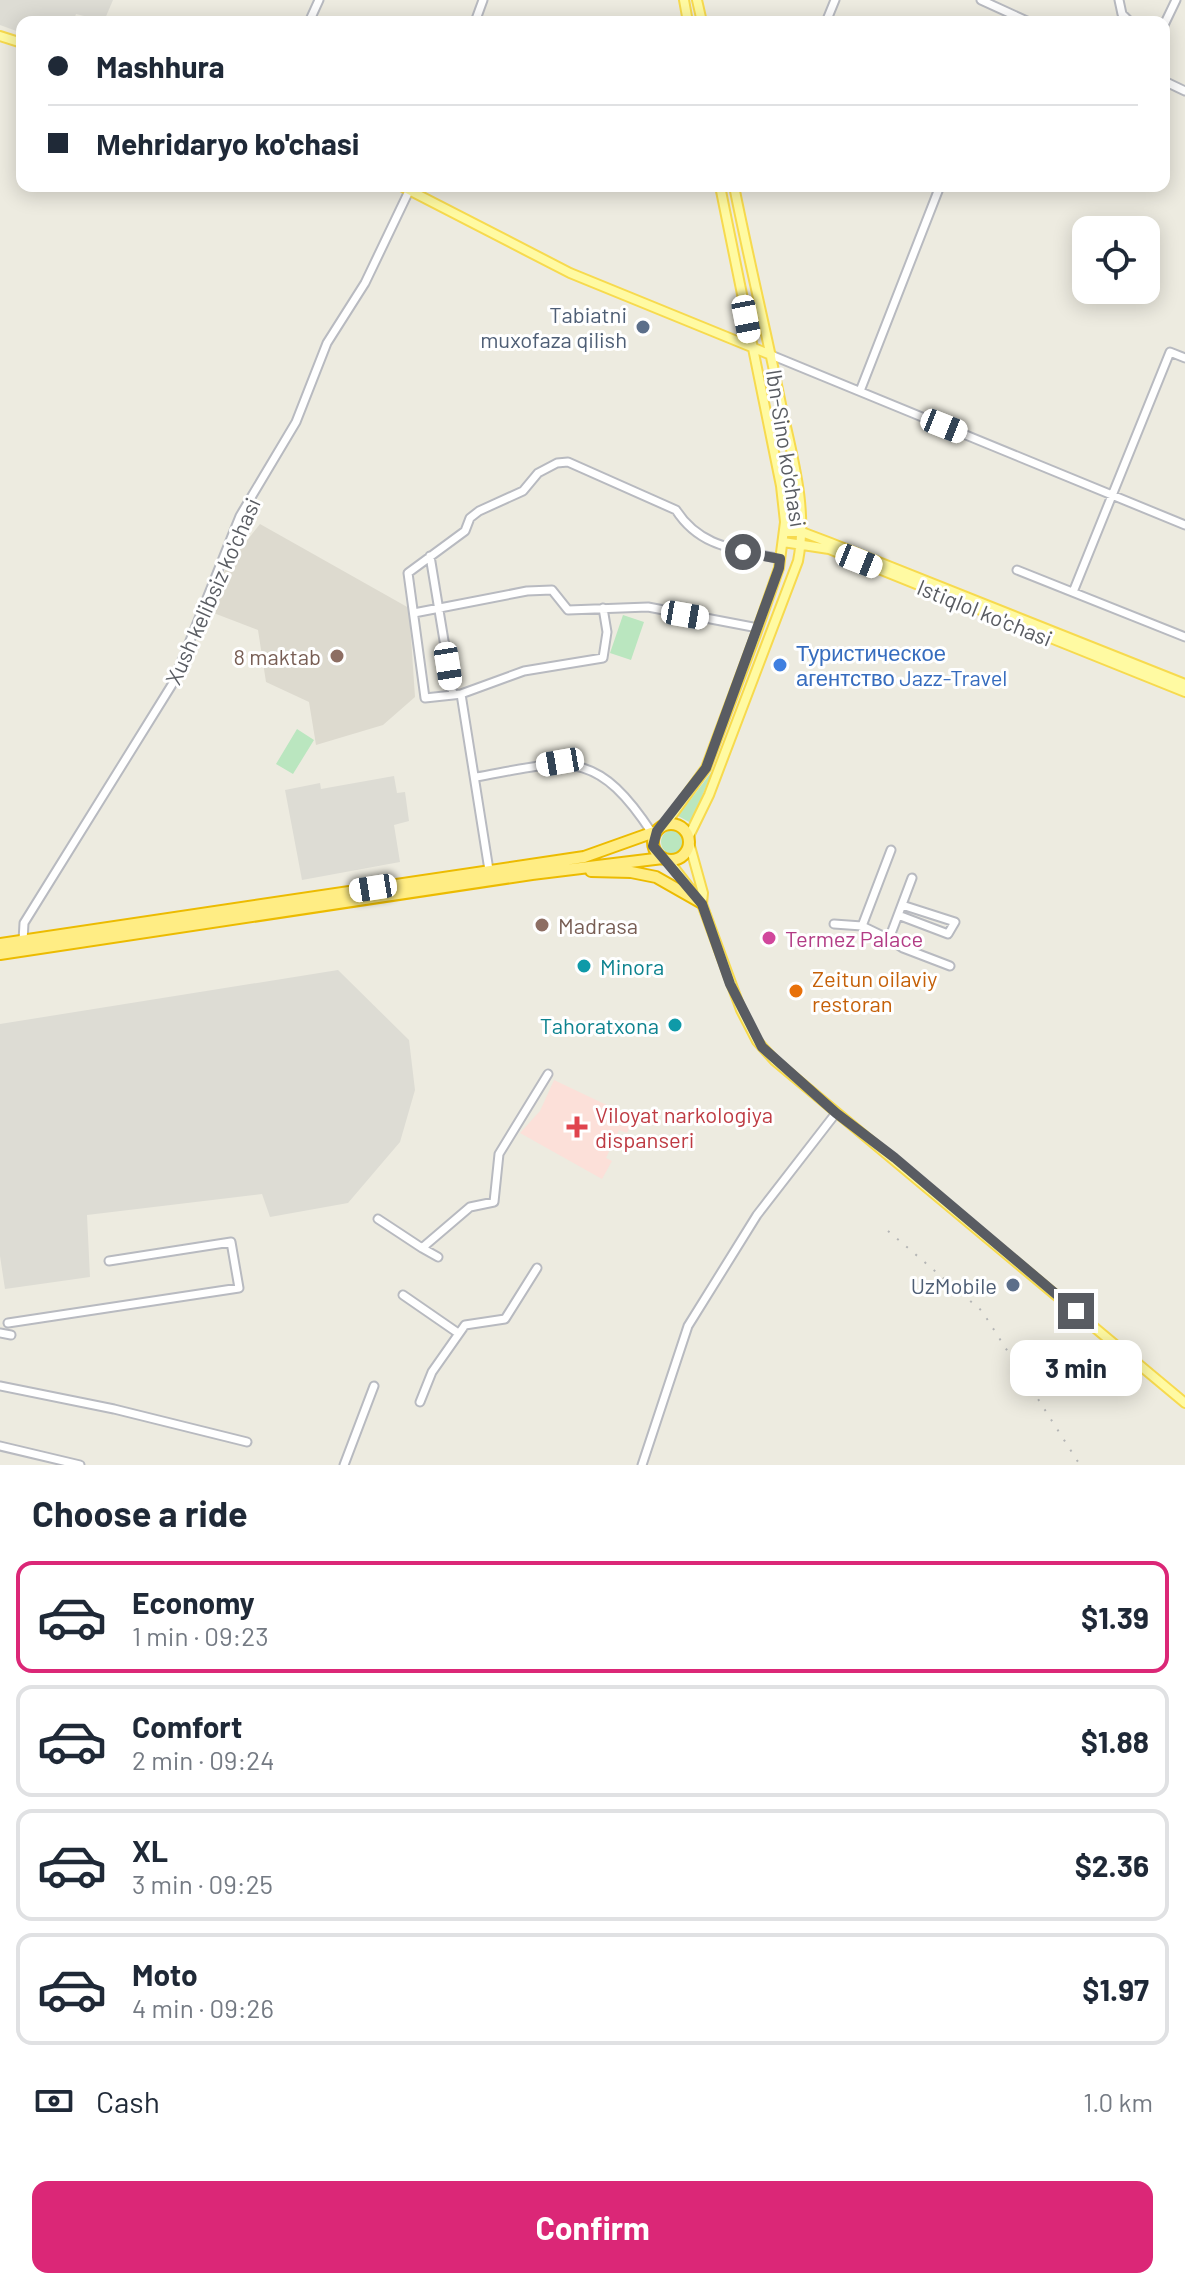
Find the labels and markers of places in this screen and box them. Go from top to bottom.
place label: Tabiatni muxofaza qilish [480,301,627,352]
marker: Tabiatni muxofaza qilish [634,318,652,336]
place label: Туристическое агентство Jazz-Travel [796,639,1007,690]
place label: 8 maktab [233,643,321,669]
marker: 8 maktab [328,647,346,665]
marker: Туристическое агентство Jazz-Travel [771,656,789,674]
place label: Madrasa [558,912,638,938]
marker: Madrasa [533,916,551,934]
place label: Termez Palace [785,925,923,951]
marker: Termez Palace [760,929,778,947]
place label: Minora [600,953,664,979]
marker: Minora [575,957,593,975]
place label: Zeitun oilaviy restoran [812,965,937,1016]
marker: Zeitun oilaviy restoran [787,982,805,1000]
place label: Tahoratxona [540,1012,659,1038]
marker: Tahoratxona [666,1016,684,1034]
place label: Viloyat narkologiya dispanseri [595,1101,773,1152]
marker: Viloyat narkologiya dispanseri [566,1116,588,1138]
place label: UzMobile [911,1272,997,1298]
marker: UzMobile [1004,1276,1022,1294]

